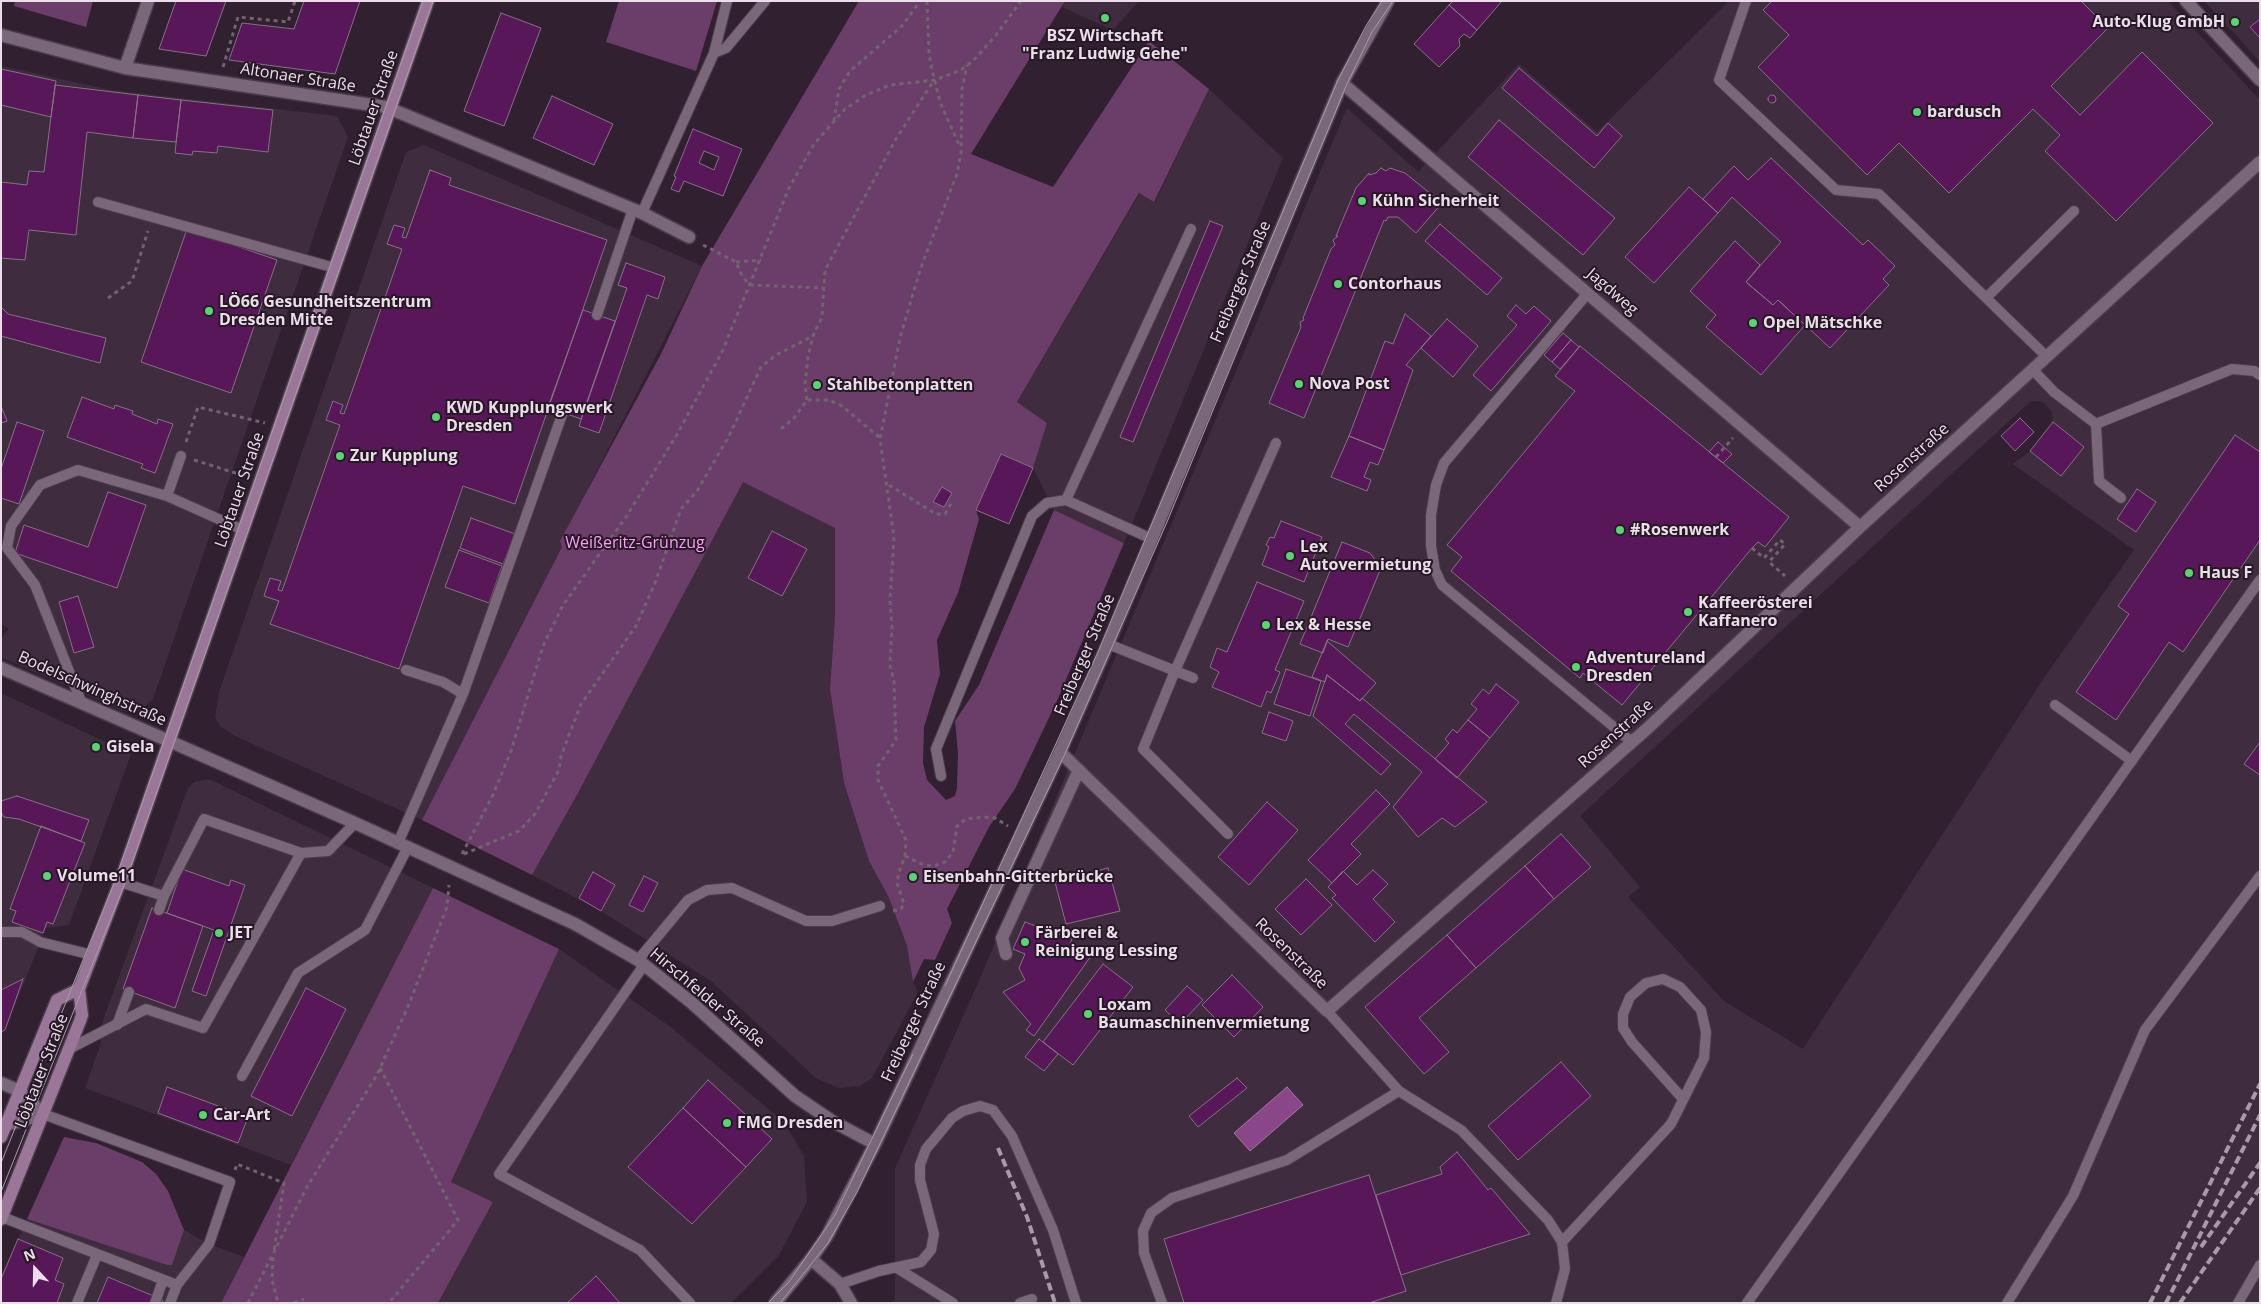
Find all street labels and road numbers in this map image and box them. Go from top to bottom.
street label: Löbtauer Straße [345,48,403,168]
street label: Altonaer Straße [239,59,357,97]
street label: Freiberger Straße [1207,218,1275,346]
street label: Jagdweg [1582,265,1642,319]
street label: Rosenstraße [1871,420,1953,496]
street label: Löbtauer Straße [211,430,269,550]
street label: Freiberger Straße [1051,591,1119,719]
street label: Bodelschwinghstraße [15,648,169,730]
street label: Rosenstraße [1575,696,1657,772]
street label: Rosenstraße [1251,915,1331,993]
street label: Hirschfelder Straße [646,944,768,1052]
street label: Freiberger Straße [878,959,950,1085]
street label: Löbtauer Straße [11,1011,73,1131]

